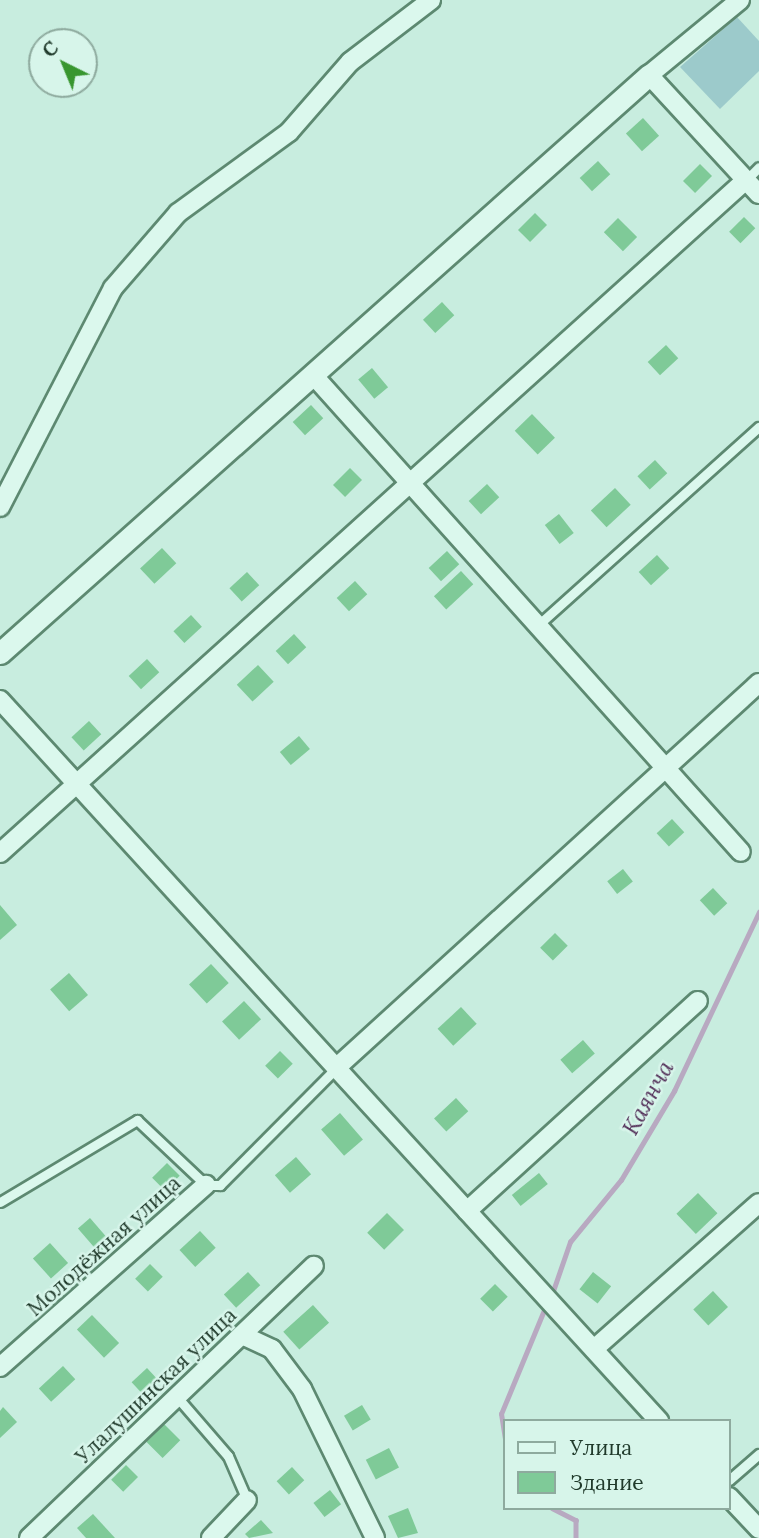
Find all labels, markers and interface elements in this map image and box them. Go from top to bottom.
north arrow [28,28,98,98]
text: С [37,36,63,62]
water label: Каянча [616,1056,680,1140]
street label: Молодёжная улица [22,1171,186,1321]
street label: Улалушинская улица [70,1303,242,1469]
legend [504,1419,731,1510]
text: Улица [570,1434,632,1461]
text: Здание [570,1469,644,1496]

